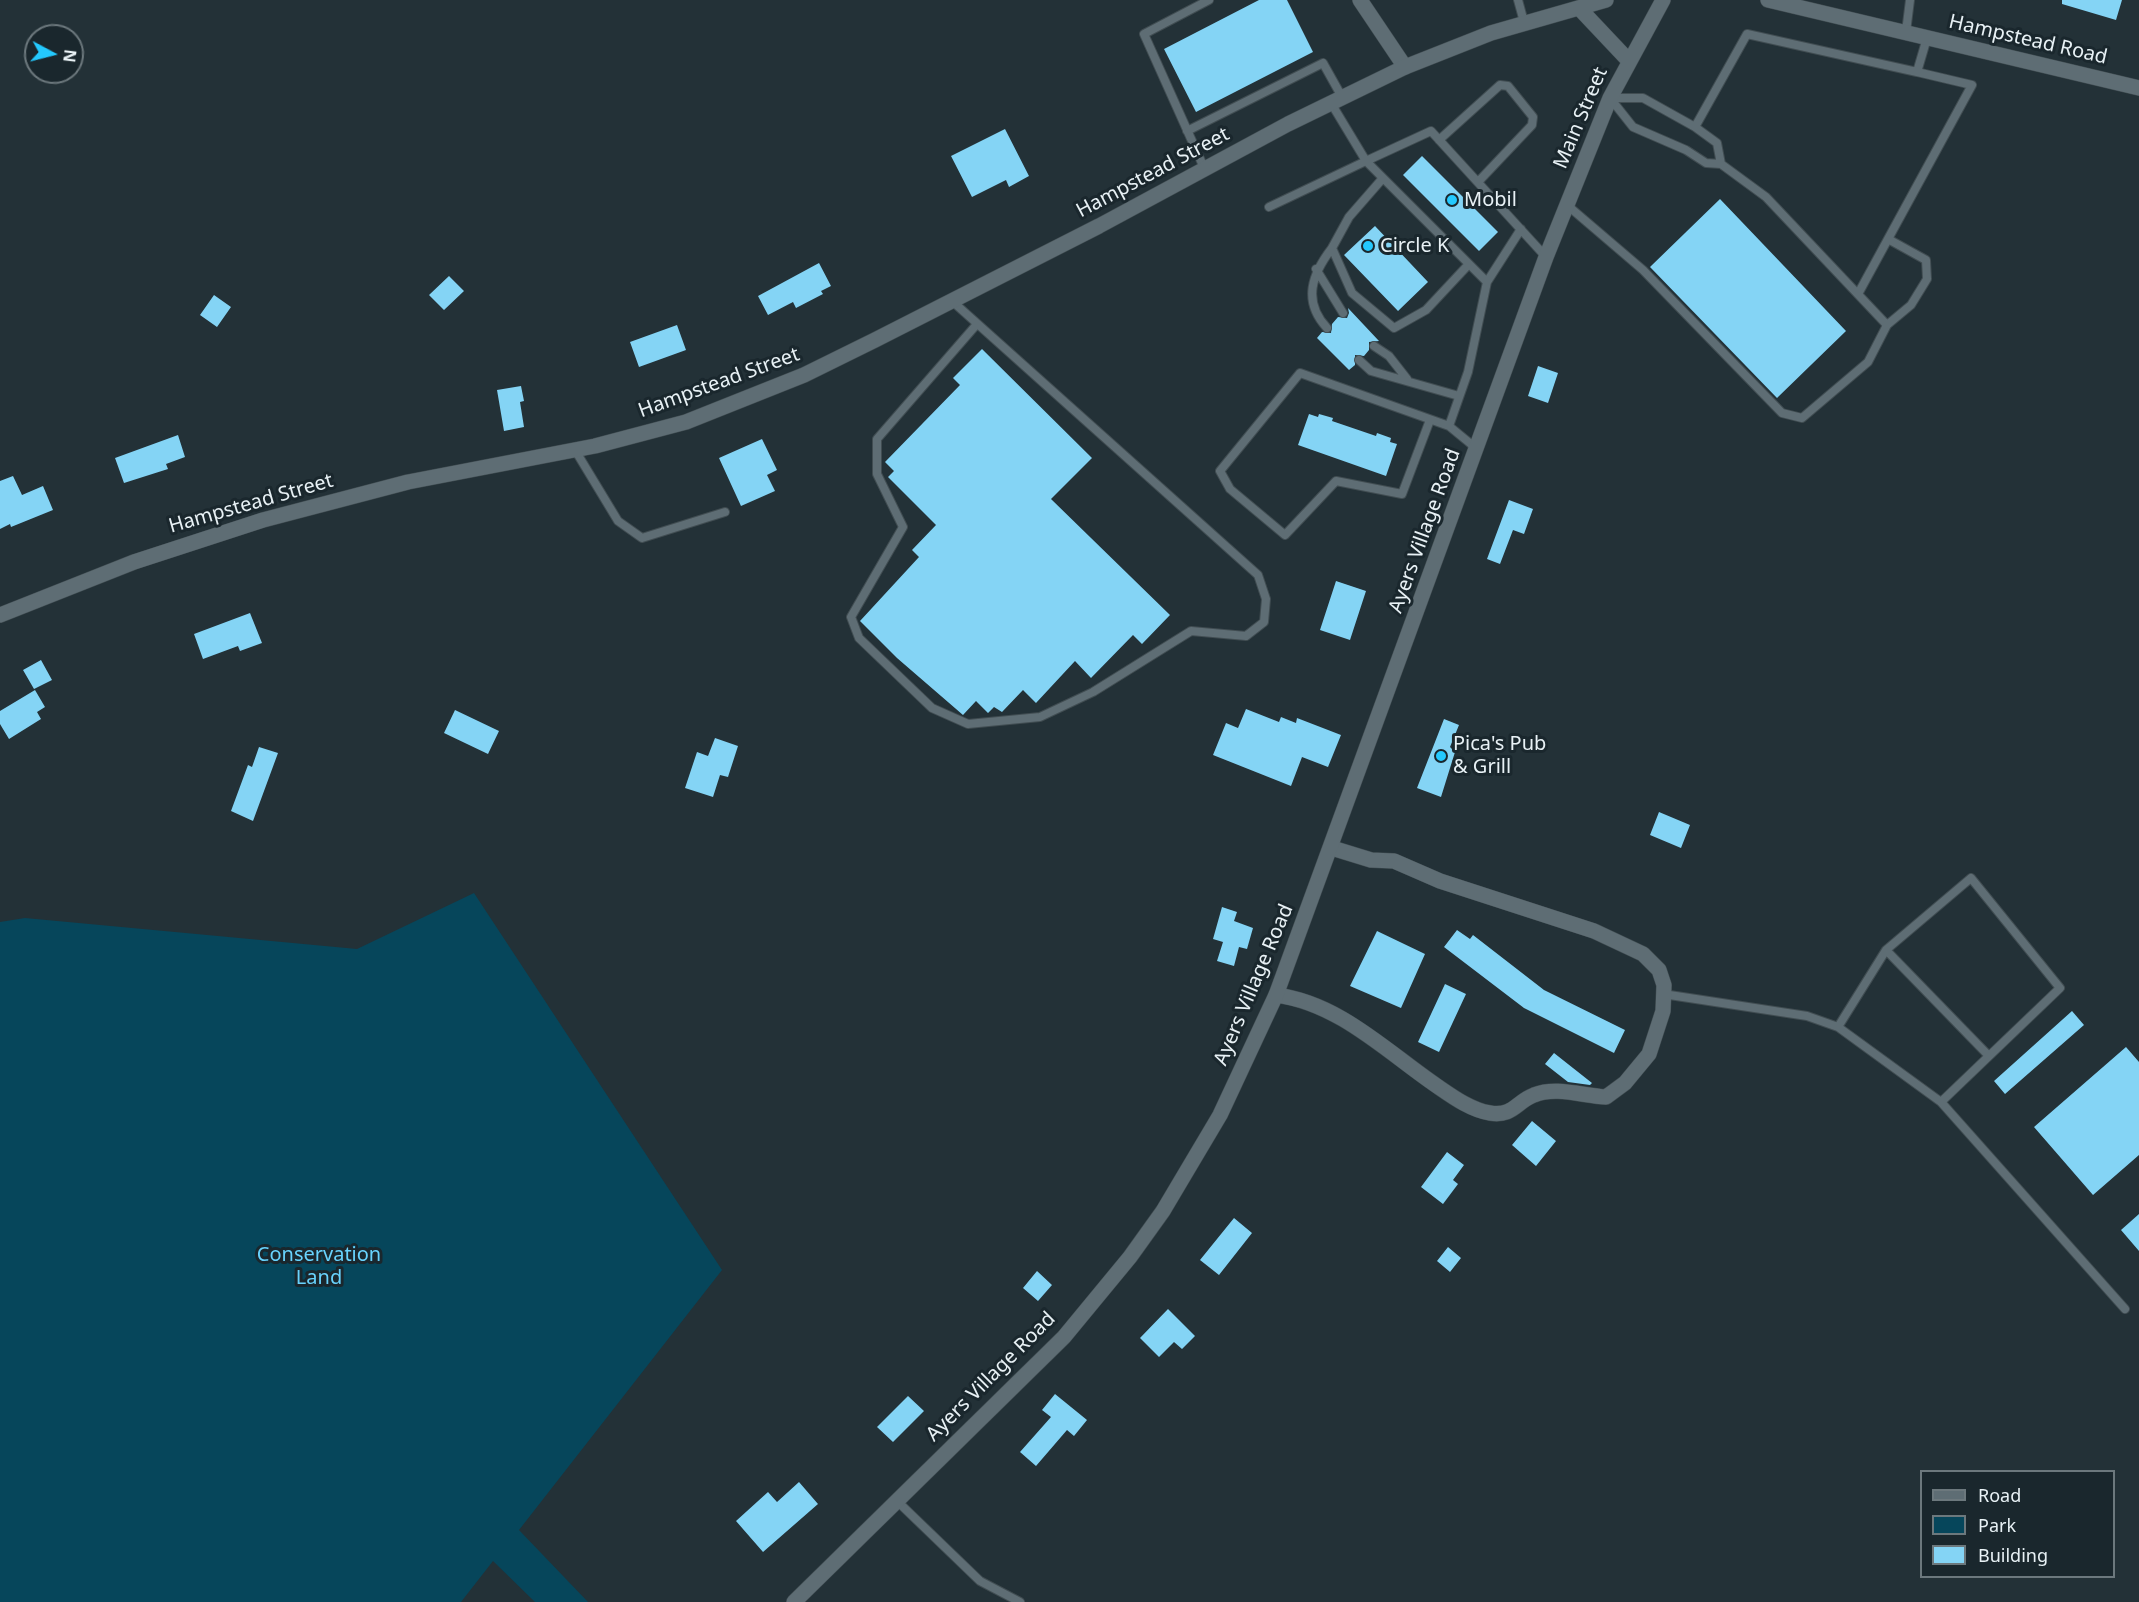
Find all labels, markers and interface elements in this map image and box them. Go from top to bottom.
street label: Hampstead Road [1946,10,2110,70]
north arrow [24,24,84,84]
text: N [58,48,82,64]
street label: Main Street [1549,64,1613,172]
street label: Hampstead Street [1072,123,1234,223]
place label: Mobil [1464,188,1517,212]
marker: Mobil [1445,193,1459,207]
place label: Circle K [1380,234,1449,258]
marker: Circle K [1361,239,1375,253]
street label: Hampstead Street [635,343,803,423]
street label: Ayers Village Road [1384,446,1466,616]
street label: Hampstead Street [166,469,336,539]
place label: Pica's Pub & Grill [1453,732,1546,779]
marker: Pica's Pub & Grill [1434,749,1448,763]
street label: Ayers Village Road [1209,901,1299,1069]
park label: Conservation Land [257,1243,381,1290]
street label: Ayers Village Road [921,1307,1061,1447]
legend [1920,1470,2115,1578]
text: Road [1978,1483,2021,1507]
text: Park [1978,1513,2016,1537]
text: Building [1978,1543,2048,1567]

